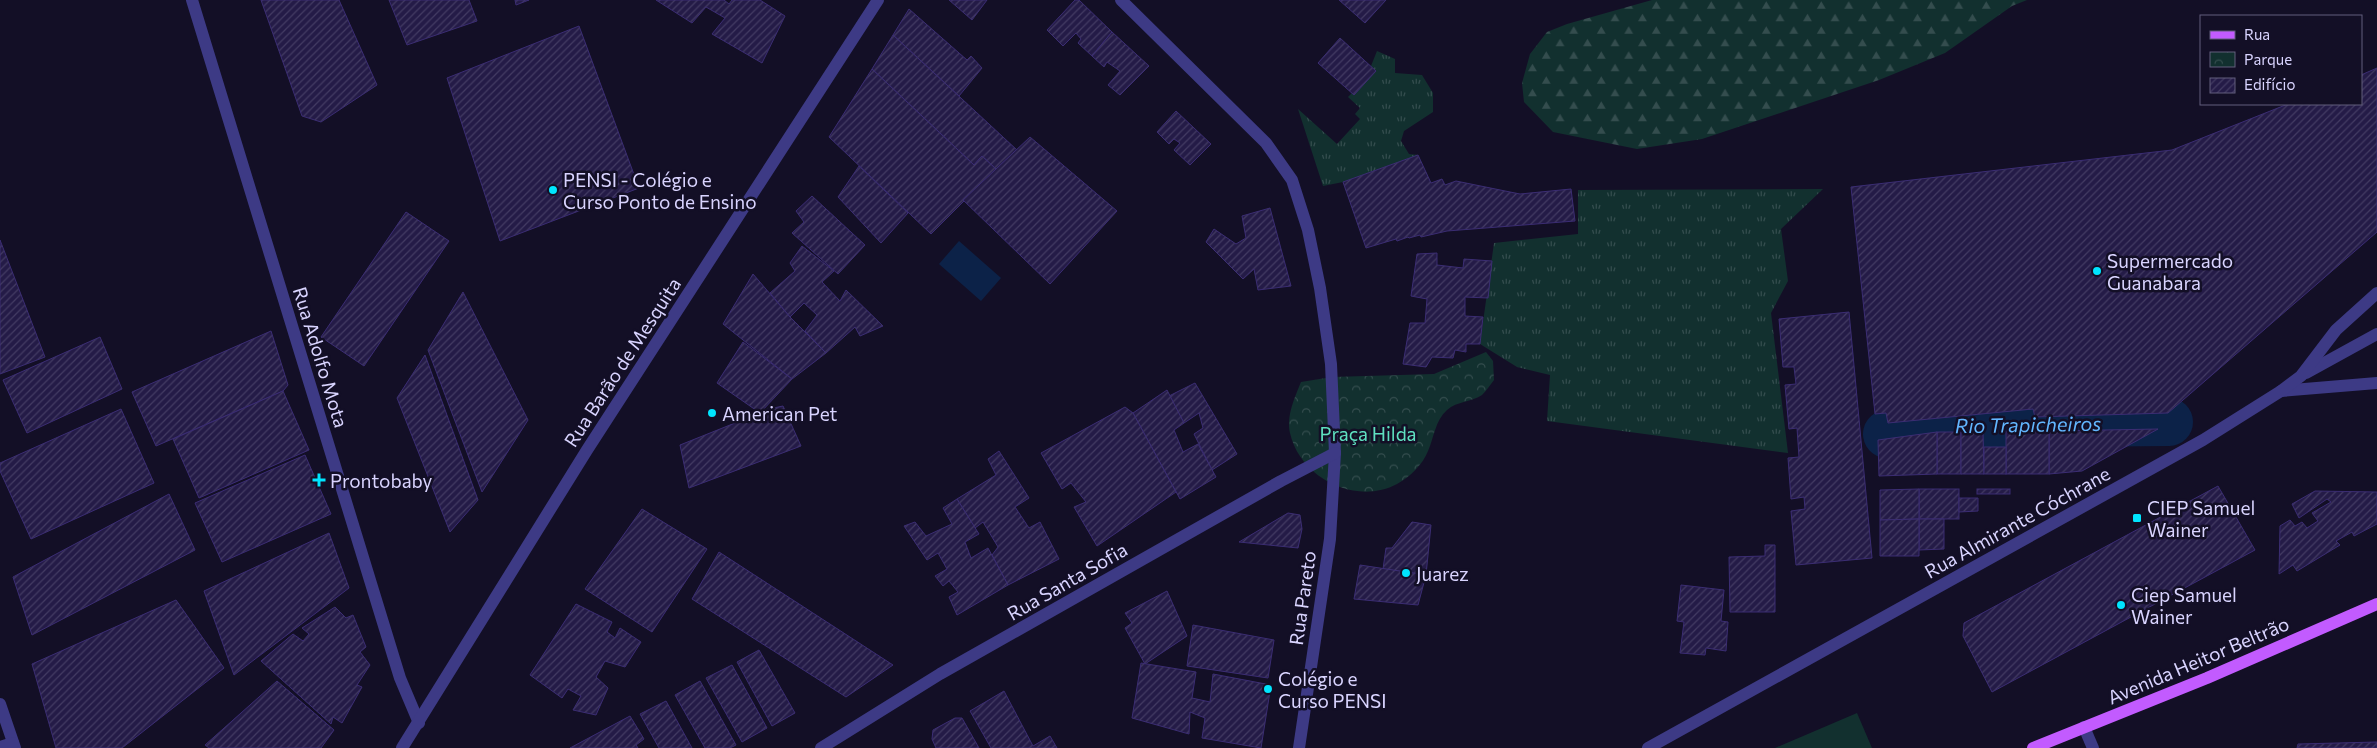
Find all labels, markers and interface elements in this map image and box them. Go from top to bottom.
legend [2200,15,2362,105]
text: Rua [2244,25,2270,43]
text: Parque [2244,50,2292,68]
text: Edifício [2244,75,2295,93]
place label: PENSI - Colégio e Curso Ponto de Ensino [563,168,757,213]
marker: PENSI - Colégio e Curso Ponto de Ensino [547,184,559,196]
place label: Supermercado Guanabara [2107,249,2233,294]
marker: Supermercado Guanabara [2091,265,2103,277]
street label: Rua Barão de Mesquita [559,273,685,451]
street label: Rua Adolfo Mota [289,284,353,430]
place label: American Pet [722,402,838,425]
marker: American Pet [706,407,718,419]
water label: Rio Trapicheiros [1955,411,2101,437]
park label: Praça Hilda [1319,422,1417,445]
street label: Rua Almirante Cóchrane [1920,461,2114,583]
place label: Prontobaby [330,469,433,492]
marker: Prontobaby [312,473,326,487]
place label: CIEP Samuel Wainer [2147,496,2255,541]
marker: CIEP Samuel Wainer [2131,512,2143,524]
street label: Rua Santa Sofia [1003,537,1131,625]
street label: Rua Pareto [1284,549,1320,647]
place label: Juarez [1416,562,1469,585]
marker: Juarez [1400,567,1412,579]
place label: Ciep Samuel Wainer [2131,583,2237,628]
marker: Ciep Samuel Wainer [2115,599,2127,611]
street label: Avenida Heitor Beltrão [2104,611,2292,709]
place label: Colégio e Curso PENSI [1278,667,1387,712]
marker: Colégio e Curso PENSI [1262,683,1274,695]

